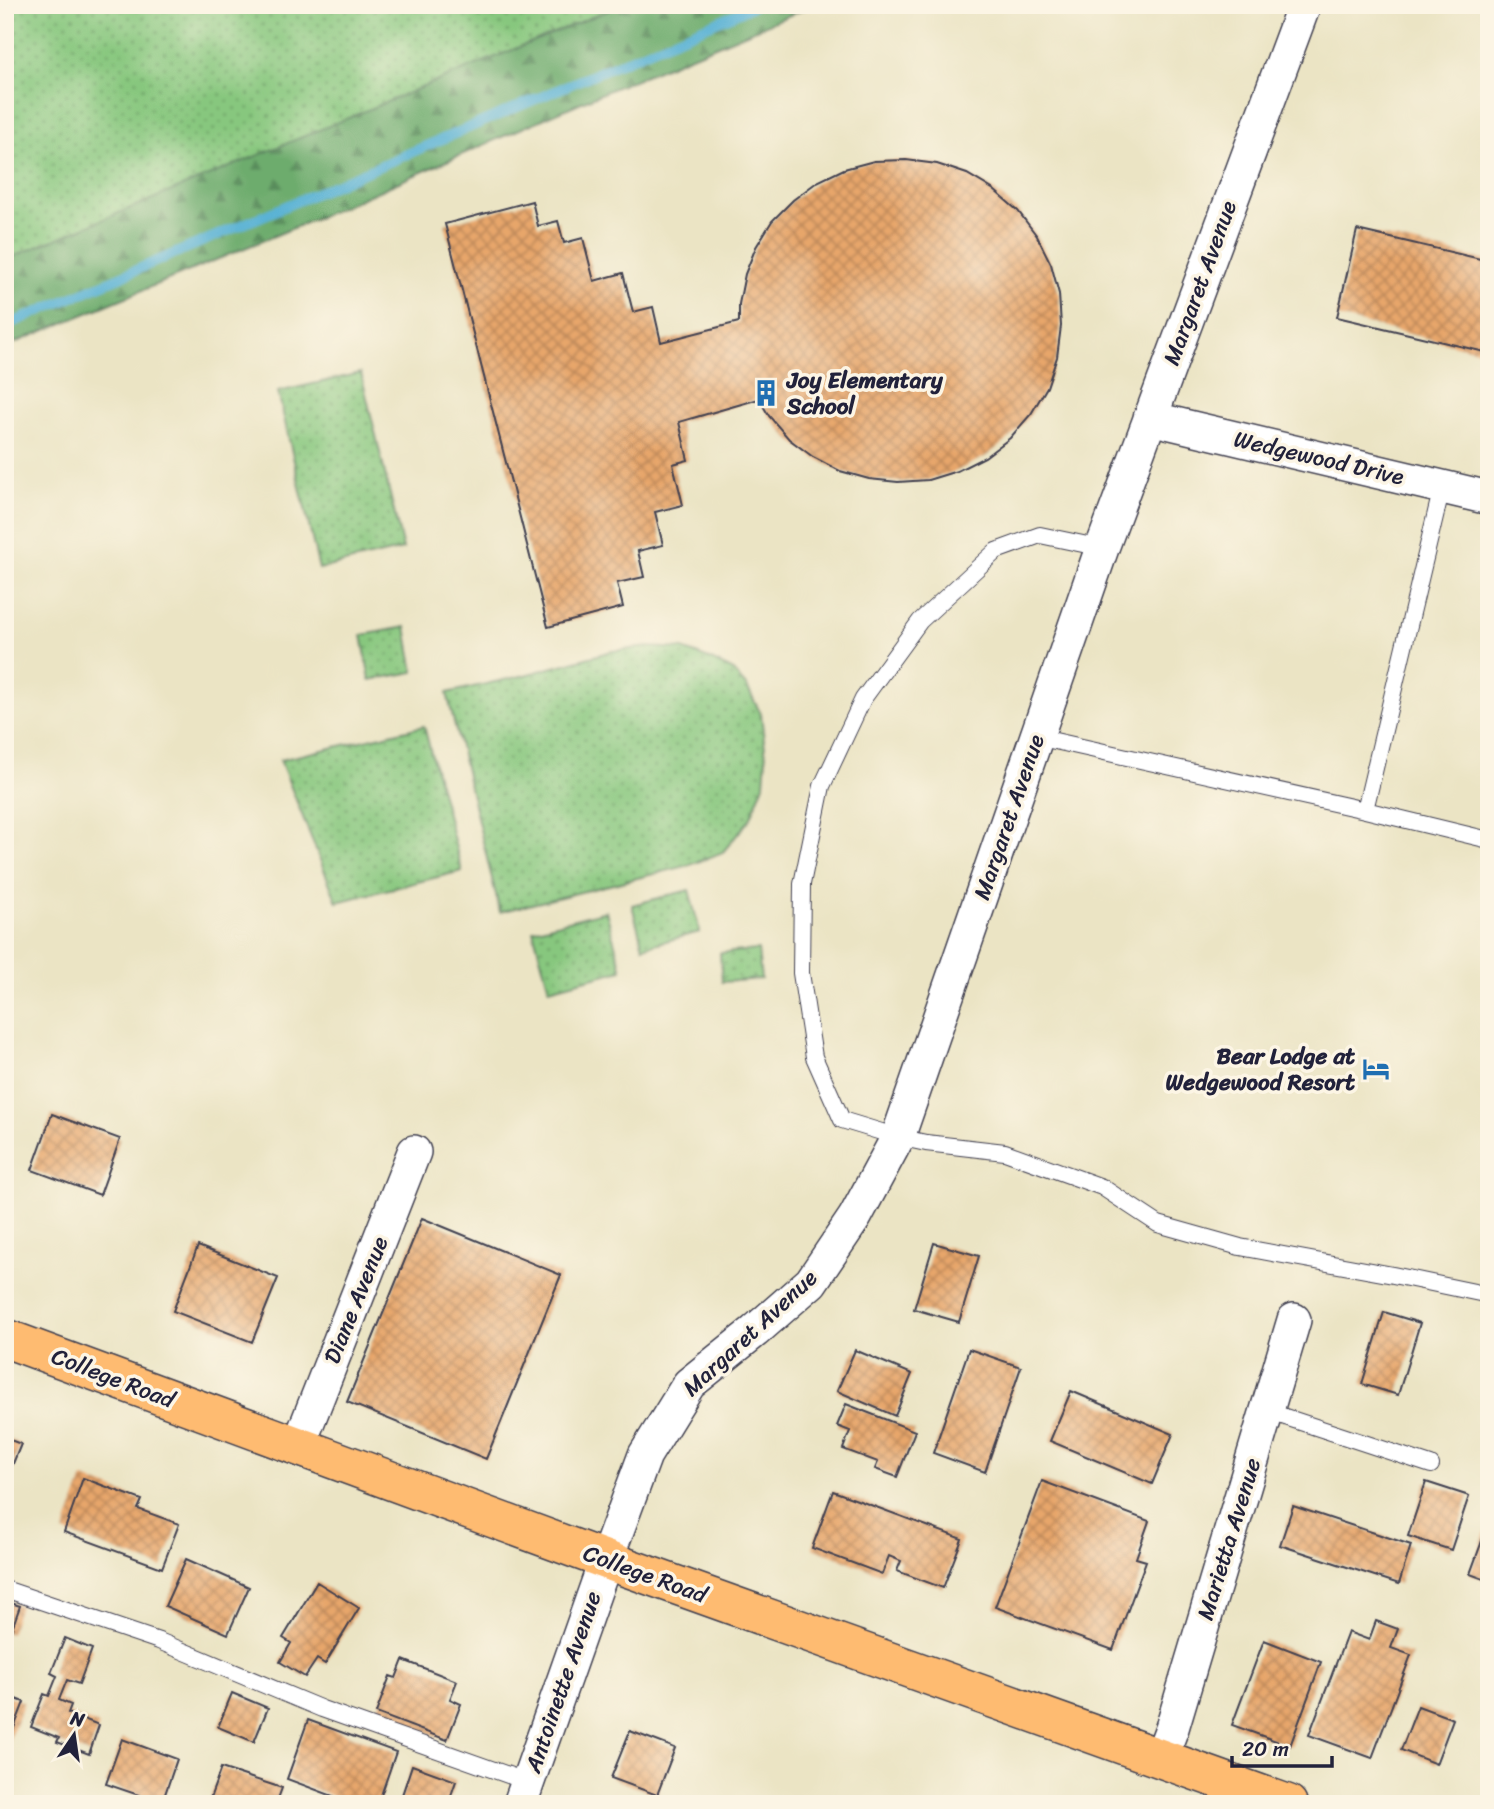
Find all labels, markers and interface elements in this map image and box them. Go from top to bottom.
street label: Margaret Avenue [1151,195,1249,371]
place label: Joy Elementary School [785,360,944,427]
building icon: Joy Elementary School [751,378,781,408]
street label: Wedgewood Drive [1230,419,1408,497]
street label: Margaret Avenue [961,729,1057,905]
place label: Bear Lodge at Wedgewood Resort [1166,1036,1355,1103]
hotel icon: Bear Lodge at Wedgewood Resort [1361,1054,1391,1084]
street label: Diane Avenue [312,1230,400,1370]
street label: Margaret Avenue [673,1259,827,1407]
street label: College Road [45,1336,182,1421]
street label: Marietta Avenue [1185,1453,1273,1625]
street label: College Road [577,1533,714,1616]
street label: Antoinette Avenue [512,1585,613,1779]
north arrow [38,1700,108,1770]
text: N [67,1701,89,1737]
scale bar [1232,1725,1331,1769]
text: 20 m [1242,1730,1289,1768]

